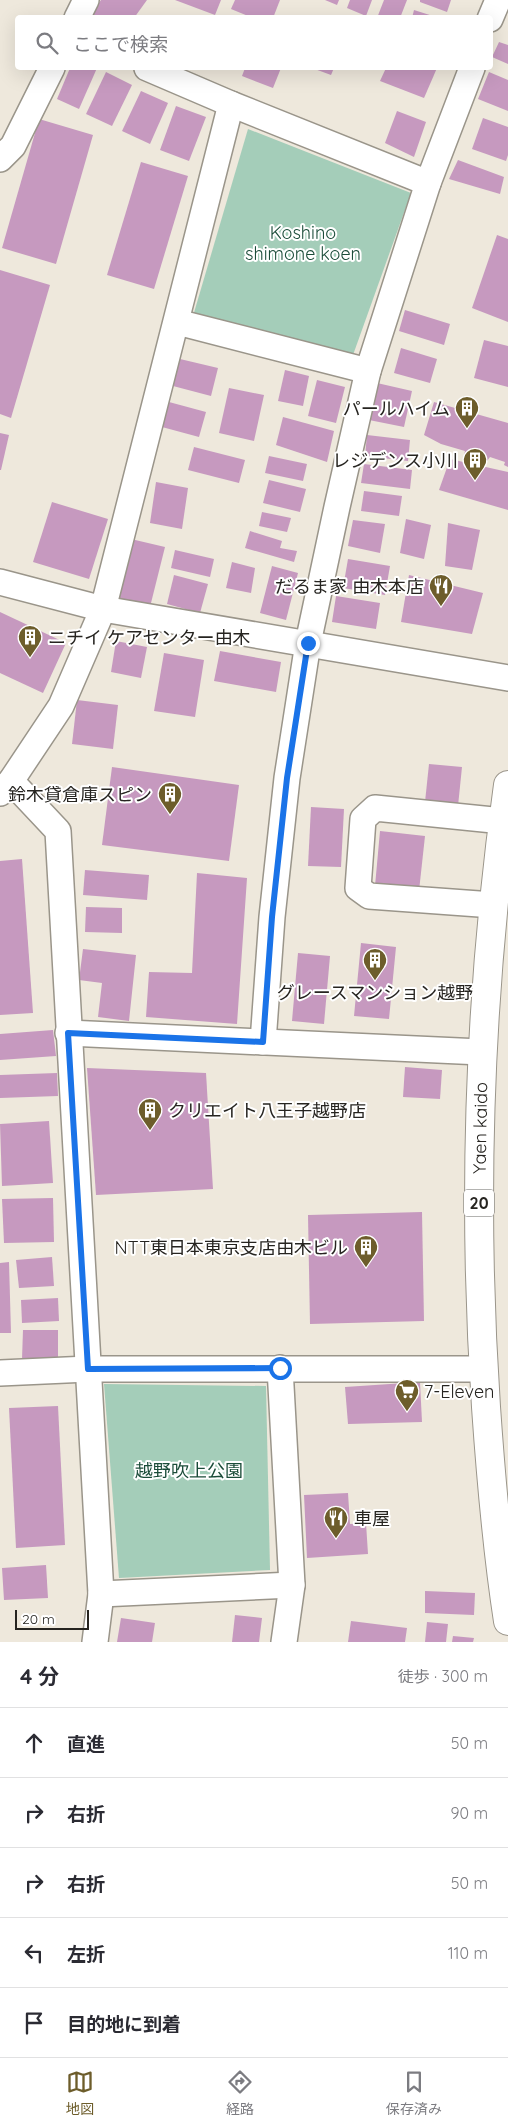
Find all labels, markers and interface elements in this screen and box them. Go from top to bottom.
search box [15,15,493,70]
icon: search [33,29,61,57]
text: ここで検索 [73,32,168,56]
park label: Koshino shimone koen [245,221,361,265]
building icon: パールハイム [454,395,480,429]
place label: パールハイム [343,397,450,420]
building icon: レジデンス小川 [462,447,488,481]
place label: レジデンス小川 [332,449,458,472]
restaurant icon: だるま家 由木本店 [428,573,454,607]
place label: だるま家 由木本店 [275,575,424,598]
building icon: ニチイ ケアセンター由木 [17,624,43,658]
place label: ニチイ ケアセンター由木 [48,626,251,649]
route end [297,632,320,655]
building icon: 鈴木貸倉庫スピン [157,781,183,815]
place label: 鈴木貸倉庫スピン [8,783,152,806]
building icon: グレースマンション越野 [362,947,388,981]
place label: グレースマンション越野 [277,981,473,1004]
street label: Yaen kaido [468,1082,492,1174]
building icon: クリエイト八王子越野店 [137,1097,163,1131]
place label: クリエイト八王子越野店 [168,1099,366,1122]
road number: 20 [464,1190,494,1216]
building icon: NTT東日本東京支店由木ビル [353,1234,379,1268]
place label: NTT東日本東京支店由木ビル [115,1236,348,1259]
route start [269,1357,292,1380]
supermarket icon: 7-Eleven [394,1378,420,1412]
place label: 7-Eleven [424,1380,495,1403]
park label: 越野吹上公園 [135,1459,243,1482]
restaurant icon: 車屋 [323,1505,349,1539]
place label: 車屋 [354,1507,390,1530]
scale bar [15,1607,89,1630]
text: 20 m [22,1610,55,1628]
text: 4 分 [20,1663,59,1689]
text: 徒歩 · 300 m [398,1666,488,1686]
icon: ahead [20,1729,48,1757]
text: 直進 [67,1732,105,1756]
text: 50 m [451,1733,488,1753]
icon: right [20,1799,48,1827]
text: 右折 [67,1802,105,1826]
text: 90 m [451,1803,488,1823]
icon: right [20,1869,48,1897]
text: 右折 [67,1872,105,1896]
text: 50 m [451,1873,488,1893]
icon: left [20,1939,48,1967]
text: 左折 [67,1942,105,1966]
text: 110 m [448,1943,488,1963]
icon: arrive [20,2009,48,2037]
text: 目的地に到着 [67,2012,181,2036]
tab: 地図 [66,2068,94,2118]
tab: 経路 [226,2068,254,2118]
tab: 保存済み [386,2068,442,2118]

